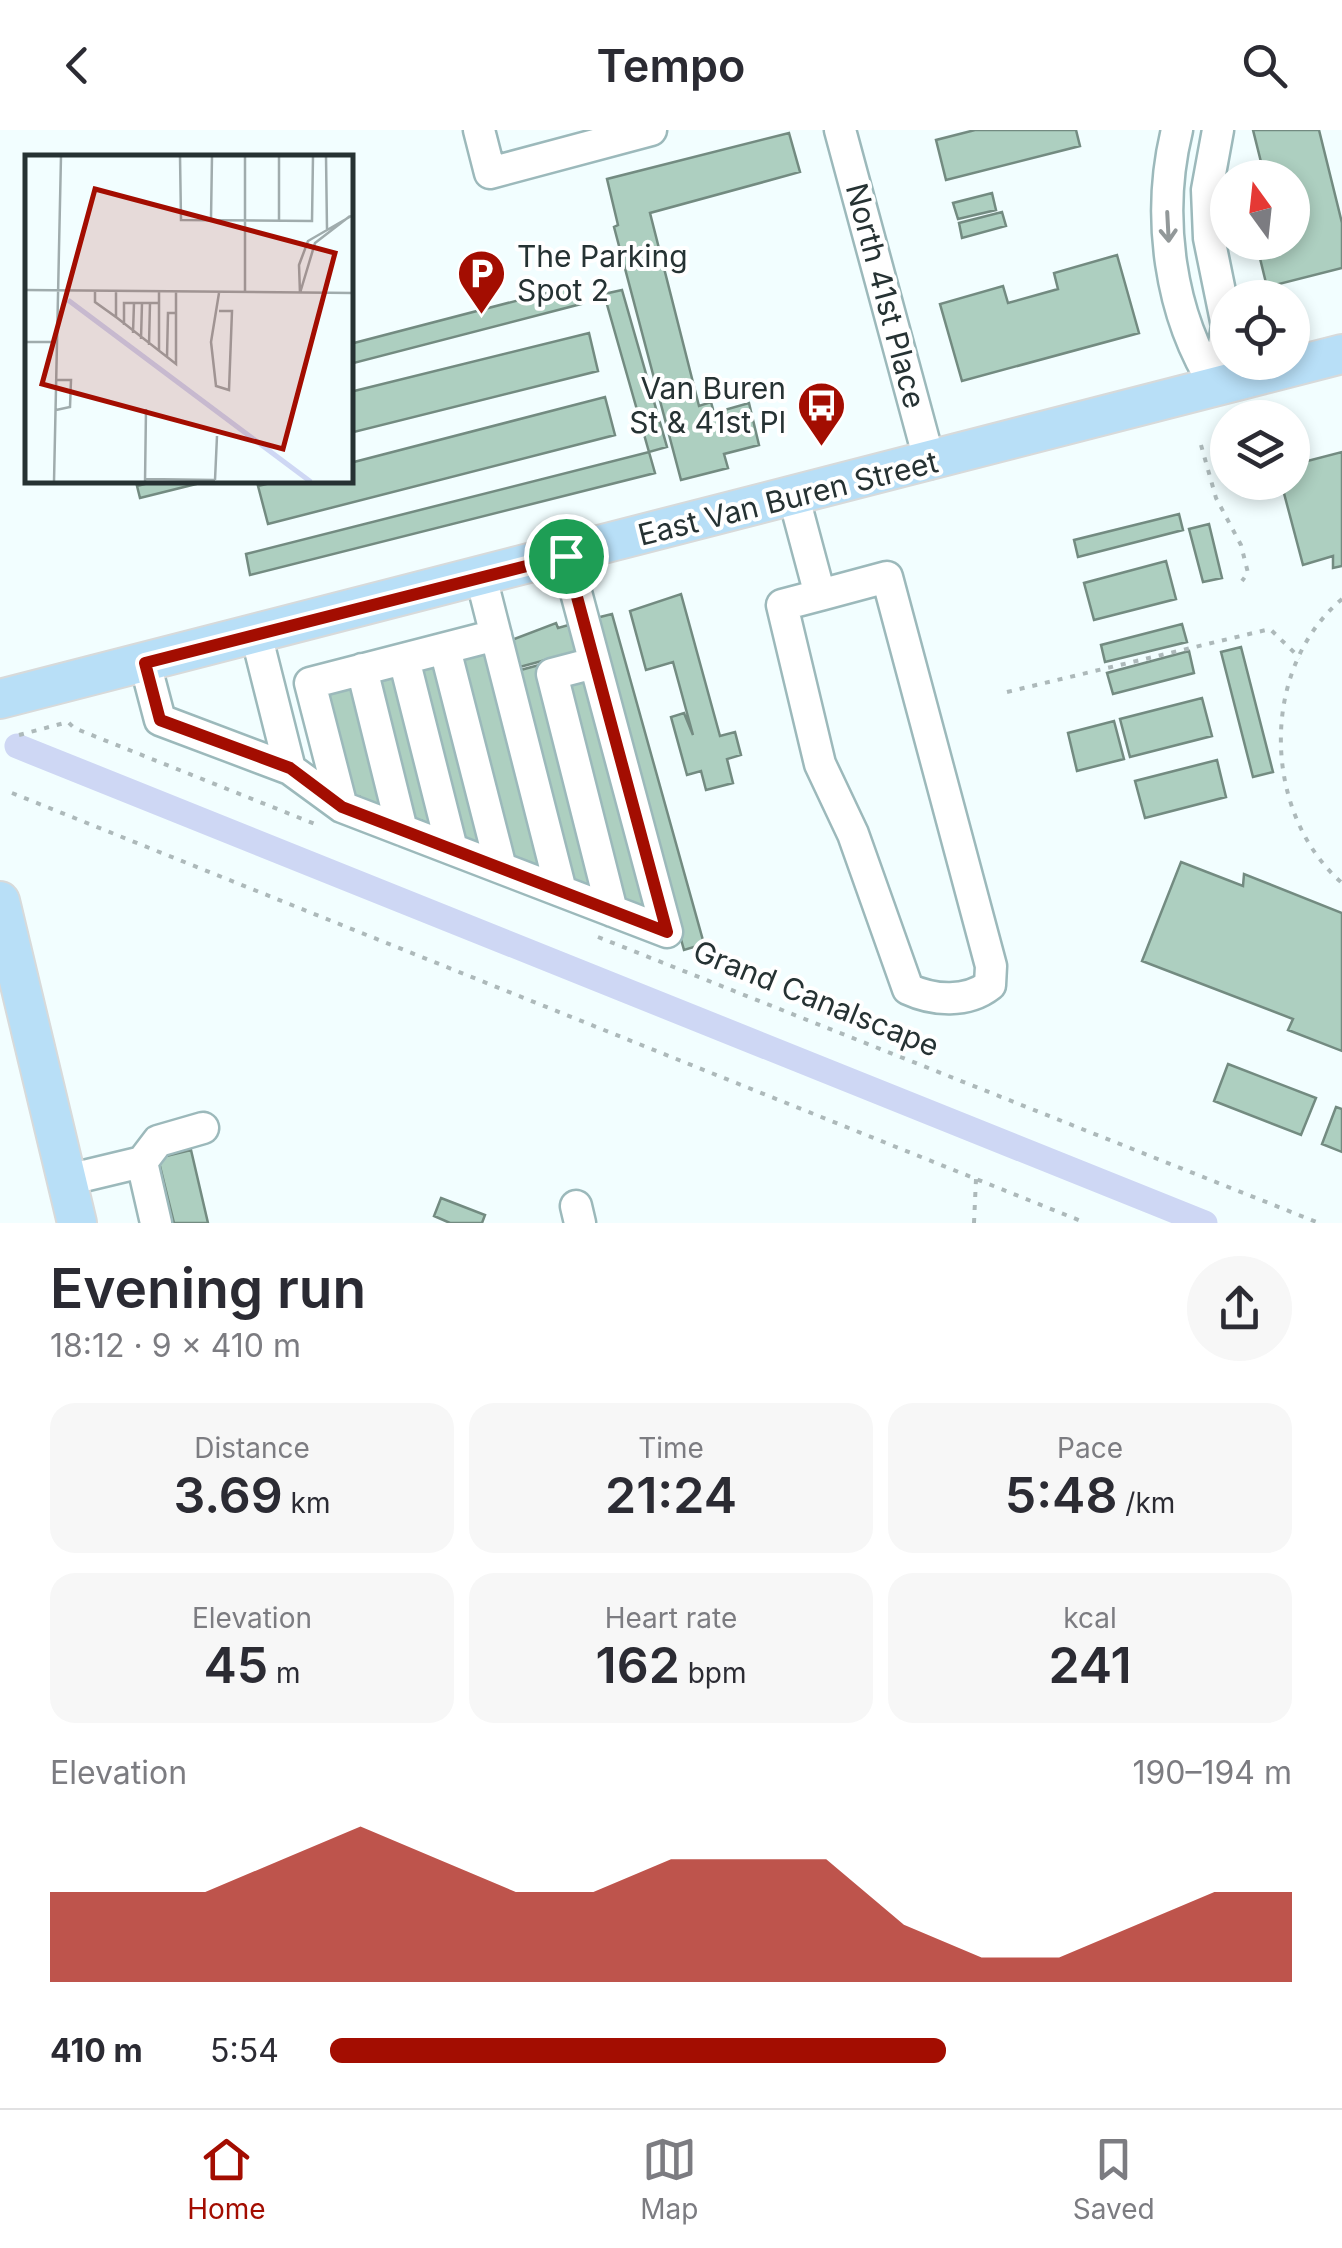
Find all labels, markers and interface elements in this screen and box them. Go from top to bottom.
icon: back [50,38,105,93]
text: Tempo [597,38,745,93]
icon: search [1237,38,1292,93]
inset map [25,155,352,482]
north arrow [1210,160,1310,260]
map controls [1210,160,1310,500]
street label: North 41st Place [839,179,933,412]
one-way arrow [1159,210,1178,242]
place label: The Parking Spot 2 [517,238,688,308]
parking icon: The Parking Spot 2 [456,248,508,316]
button: locate [1210,280,1310,380]
place label: Van Buren St & 41st Pl [629,370,786,440]
bus stop icon: Van Buren St & 41st Pl [795,380,847,448]
button: layers [1210,400,1310,500]
street label: East Van Buren Street [634,443,942,553]
pin [524,514,609,599]
icon: arrive [539,529,594,584]
street label: Grand Canalscape [688,932,944,1064]
text: Evening run [50,1255,366,1321]
button: share [1187,1256,1292,1361]
text: 18:12 · 9 × 410 m [50,1326,301,1365]
text: Distance [194,1431,310,1465]
text: Time [638,1431,704,1465]
text: Pace [1057,1431,1123,1465]
text: 3.69 [173,1465,283,1525]
text: 21:24 [605,1465,737,1525]
text: 5:48 [1005,1465,1117,1525]
text: km [283,1486,331,1520]
text: /km [1117,1486,1175,1520]
text: Elevation [192,1601,312,1635]
text: Heart rate [605,1601,737,1635]
text: kcal [1063,1601,1117,1635]
text: 45 [203,1635,268,1695]
text: 162 [596,1635,680,1695]
text: 241 [1048,1635,1132,1695]
text: m [268,1656,301,1690]
text: bpm [680,1656,746,1690]
text: Elevation [50,1753,187,1792]
text: 190–194 m [1132,1753,1292,1792]
text: 410 m [50,2031,143,2070]
text: 5:54 [210,2031,279,2070]
tab: Home [187,2132,266,2226]
tab: Map [640,2132,698,2226]
tab: Saved [1073,2132,1155,2226]

